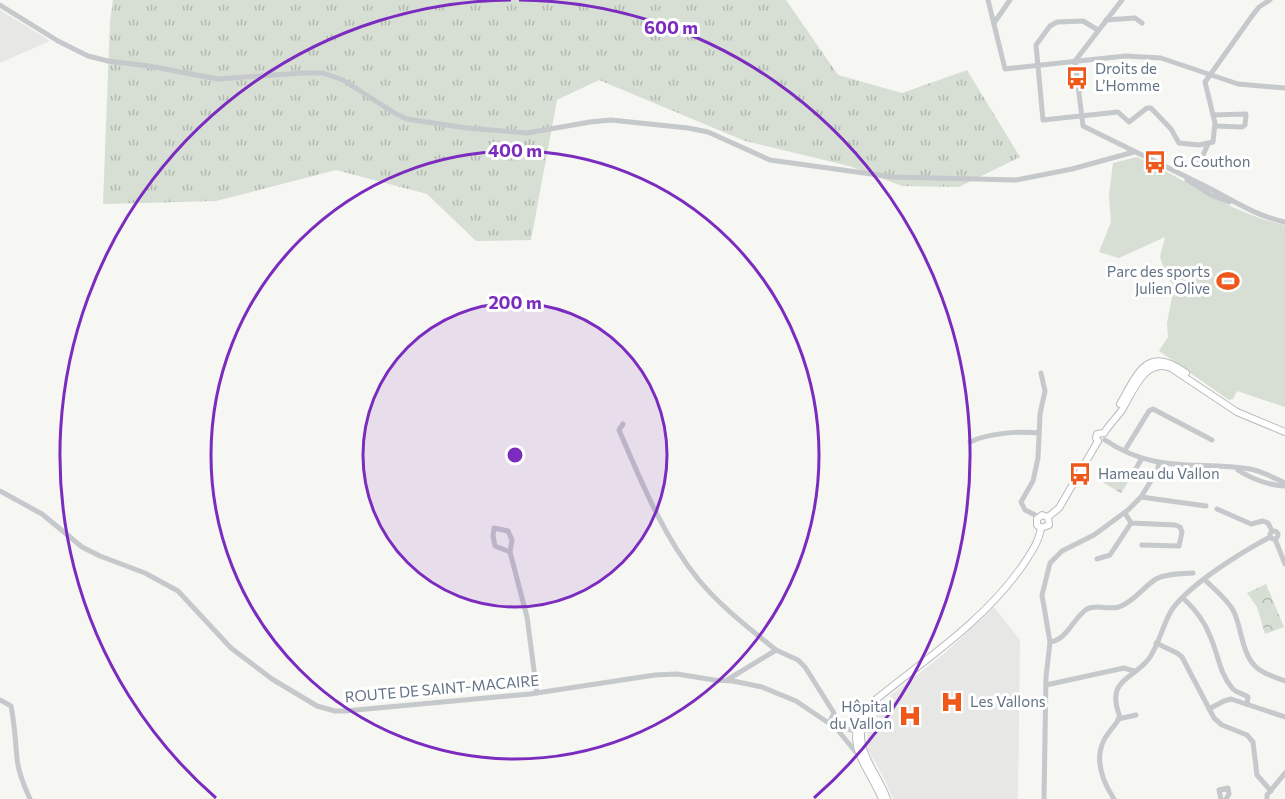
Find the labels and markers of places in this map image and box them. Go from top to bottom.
place label: Droits de L’Homme [1095,59,1160,94]
bus stop icon: Droits de L’Homme [1064,65,1090,91]
bus stop icon: G. Couthon [1142,149,1168,175]
place label: G. Couthon [1173,152,1250,170]
place label: Parc des sports Julien Olive [1107,262,1210,297]
sports icon: Parc des sports Julien Olive [1215,268,1241,294]
centre of rings [505,445,525,465]
bus stop icon: Hameau du Vallon [1067,461,1093,487]
place label: Hameau du Vallon [1098,464,1220,482]
hospital icon: Les Vallons [939,689,965,715]
place label: Les Vallons [970,692,1046,710]
place label: Hôpital du Vallon [830,697,892,732]
hospital icon: Hôpital du Vallon [897,703,923,729]

